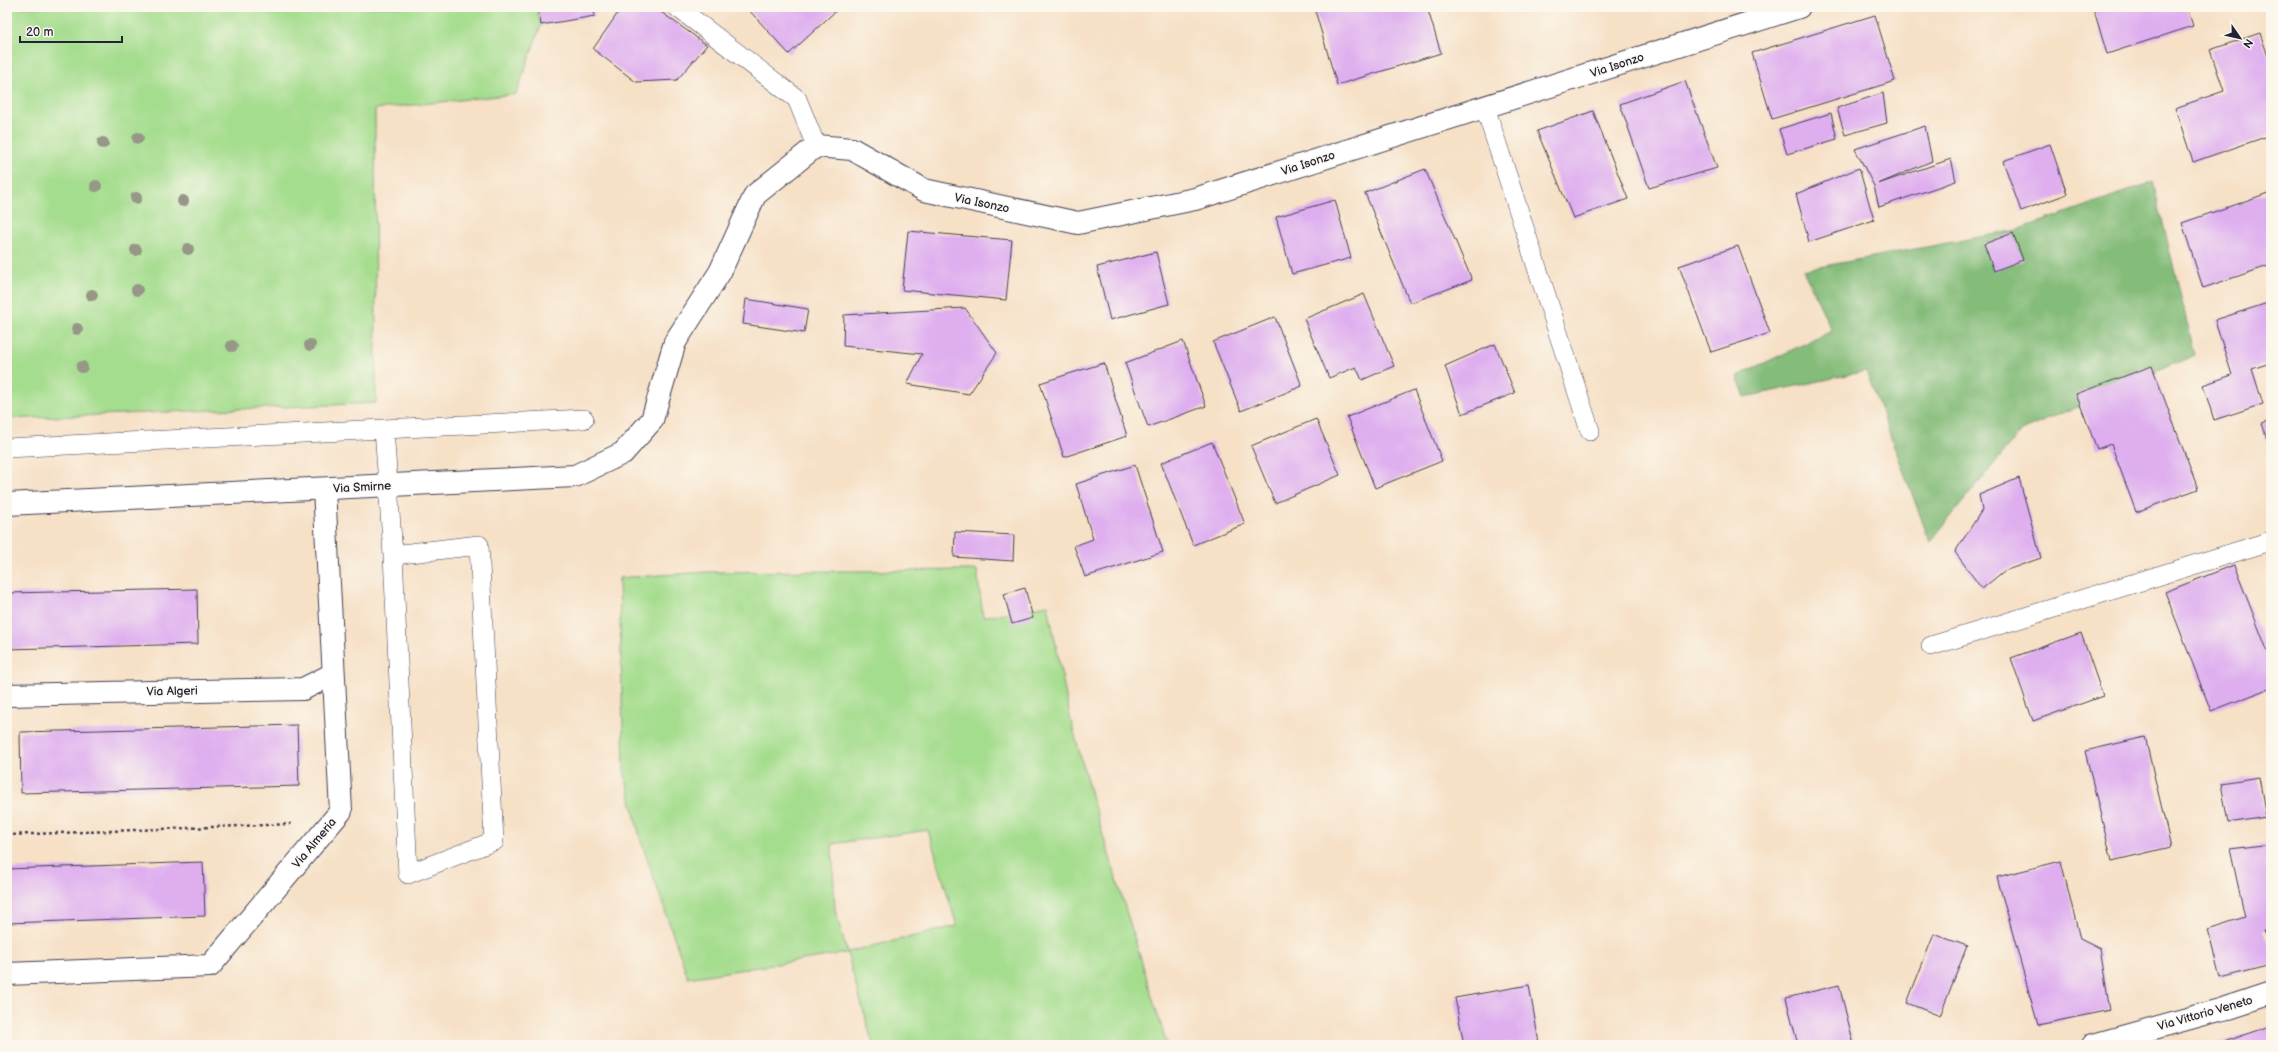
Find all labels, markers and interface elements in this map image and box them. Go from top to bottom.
scale bar [20,18,122,44]
north arrow [2220,18,2260,58]
text: 20 m [26,25,53,40]
text: N [2240,36,2256,50]
street label: Via Isonzo [1588,50,1646,81]
street label: Via Isonzo [1279,148,1337,179]
street label: Via Isonzo [953,190,1011,217]
street label: Via Smirne [333,478,391,497]
street label: Via Algeri [146,684,198,699]
street label: Via Almeria [289,815,340,872]
street label: Via Vittorio Veneto [2156,993,2255,1034]

